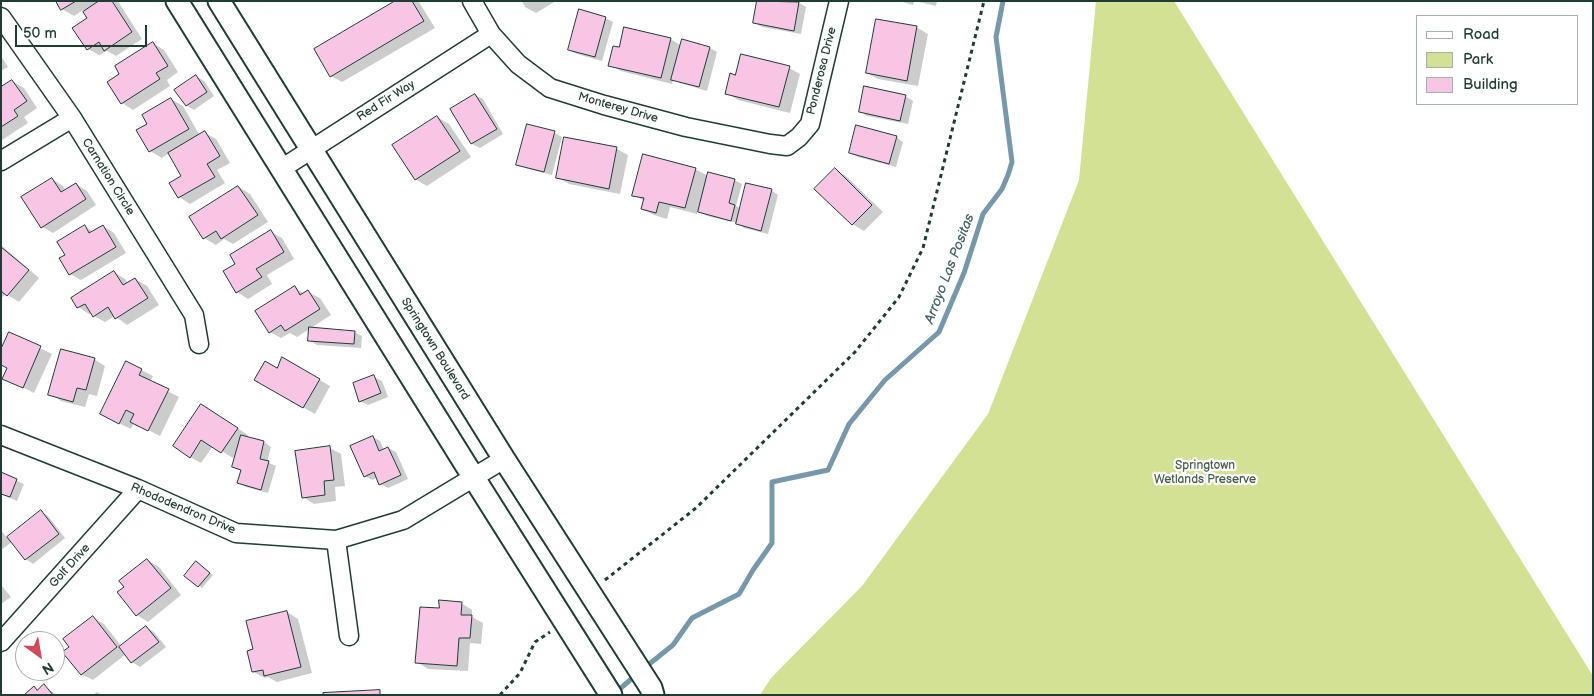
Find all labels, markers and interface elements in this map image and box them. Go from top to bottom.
scale bar [18,15,150,47]
legend [1416,15,1579,105]
text: 50 m [23,24,57,43]
text: Road [1463,25,1499,44]
street label: Ponderosa Drive [804,26,840,116]
text: Park [1463,50,1493,69]
text: Building [1463,75,1518,94]
street label: Red Fir Way [354,77,418,125]
street label: Monterey Drive [576,90,660,126]
street label: Carnation Circle [79,136,137,218]
water label: Arroyo Las Positas [921,212,979,326]
street label: Springtown Boulevard [398,295,472,403]
park label: Springtown Wetlands Preserve [1154,459,1256,487]
street label: Rhododendron Drive [128,480,238,538]
street label: Golf Drive [47,541,93,591]
north arrow [15,631,65,681]
text: N [39,658,57,678]

